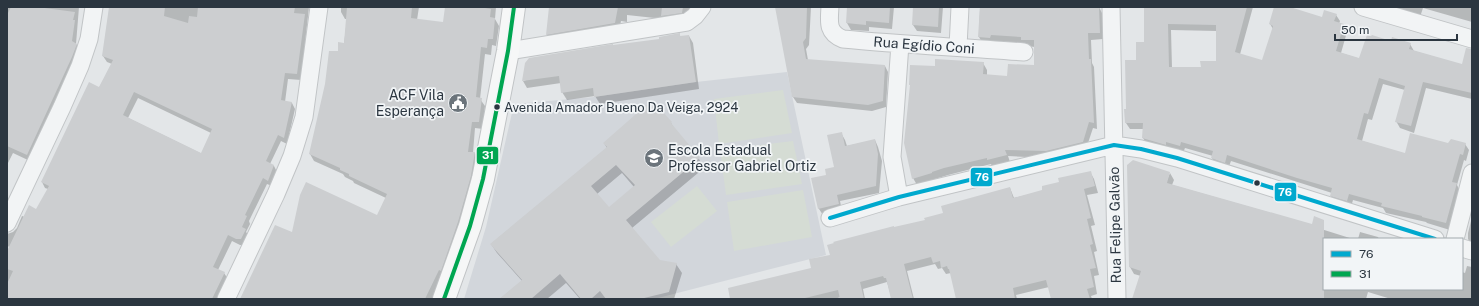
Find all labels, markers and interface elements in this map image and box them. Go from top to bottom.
scale bar [1335,16,1457,42]
text: 50 m [1341,23,1369,37]
street label: Rua Egídio Coni [873,33,975,57]
place label: ACF Vila Esperança [376,87,444,119]
public building icon: ACF Vila Esperança [447,92,469,114]
place label: Avenida Amador Bueno Da Veiga, 2924 [504,100,738,115]
marker: Avenida Amador Bueno Da Veiga, 2924 [492,102,502,112]
place label: Escola Estadual Professor Gabriel Ortiz [668,142,816,174]
line badge: 31 [476,146,499,165]
school or university icon: Escola Estadual Professor Gabriel Ortiz [643,147,665,169]
text: 31 [482,149,494,161]
line badge: 76 [970,167,993,187]
street label: Rua Felipe Galvão [1106,167,1124,283]
text: 76 [975,171,989,183]
unlabelled marker [1252,178,1262,188]
line badge: 76 [1274,182,1297,202]
text: 76 [1278,186,1292,198]
legend [1323,238,1463,290]
text: 76 [1359,247,1373,261]
text: 31 [1359,267,1371,281]

